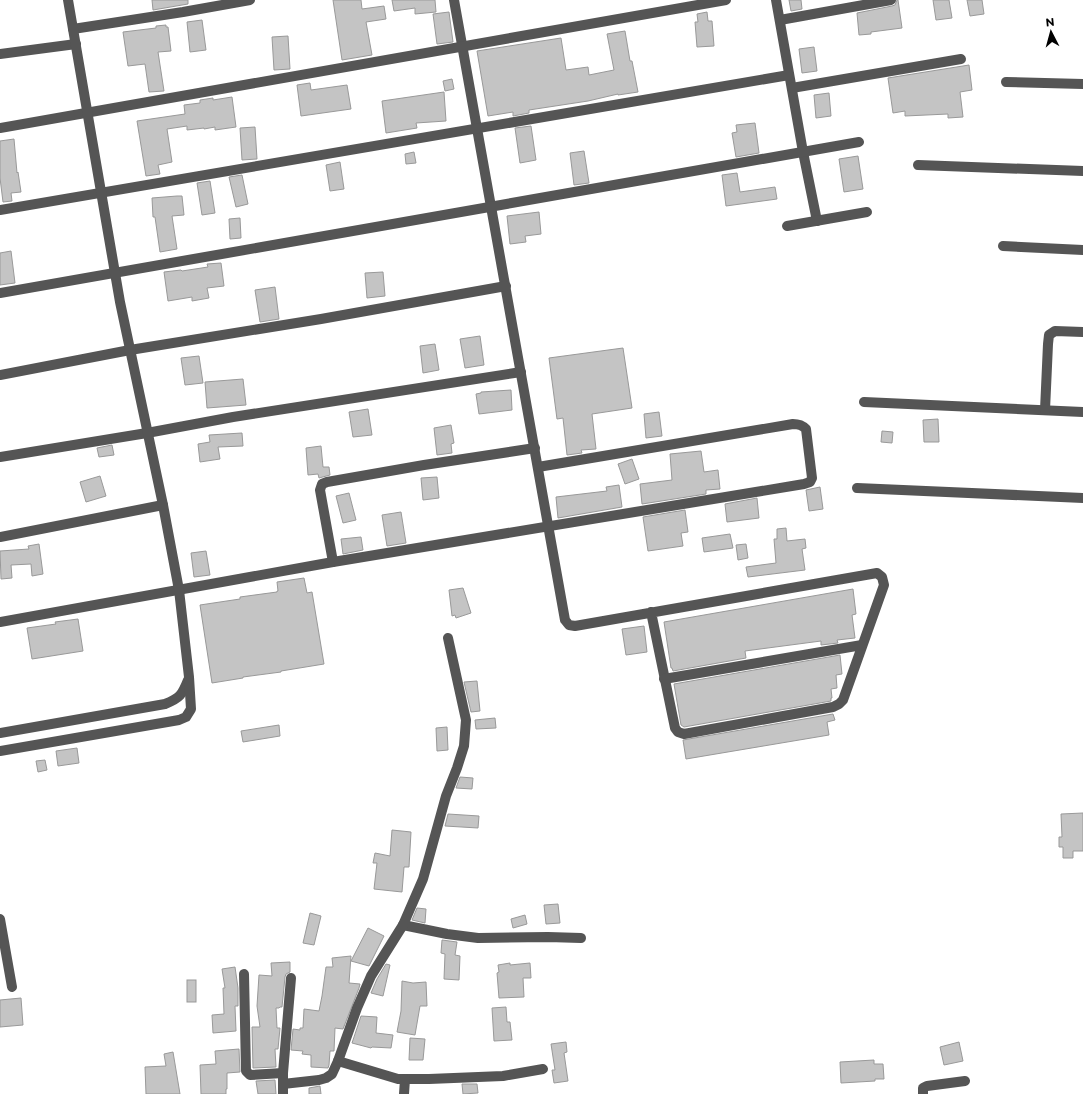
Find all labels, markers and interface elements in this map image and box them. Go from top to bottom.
north arrow [1031,12,1071,52]
text: N [1045,15,1055,29]

